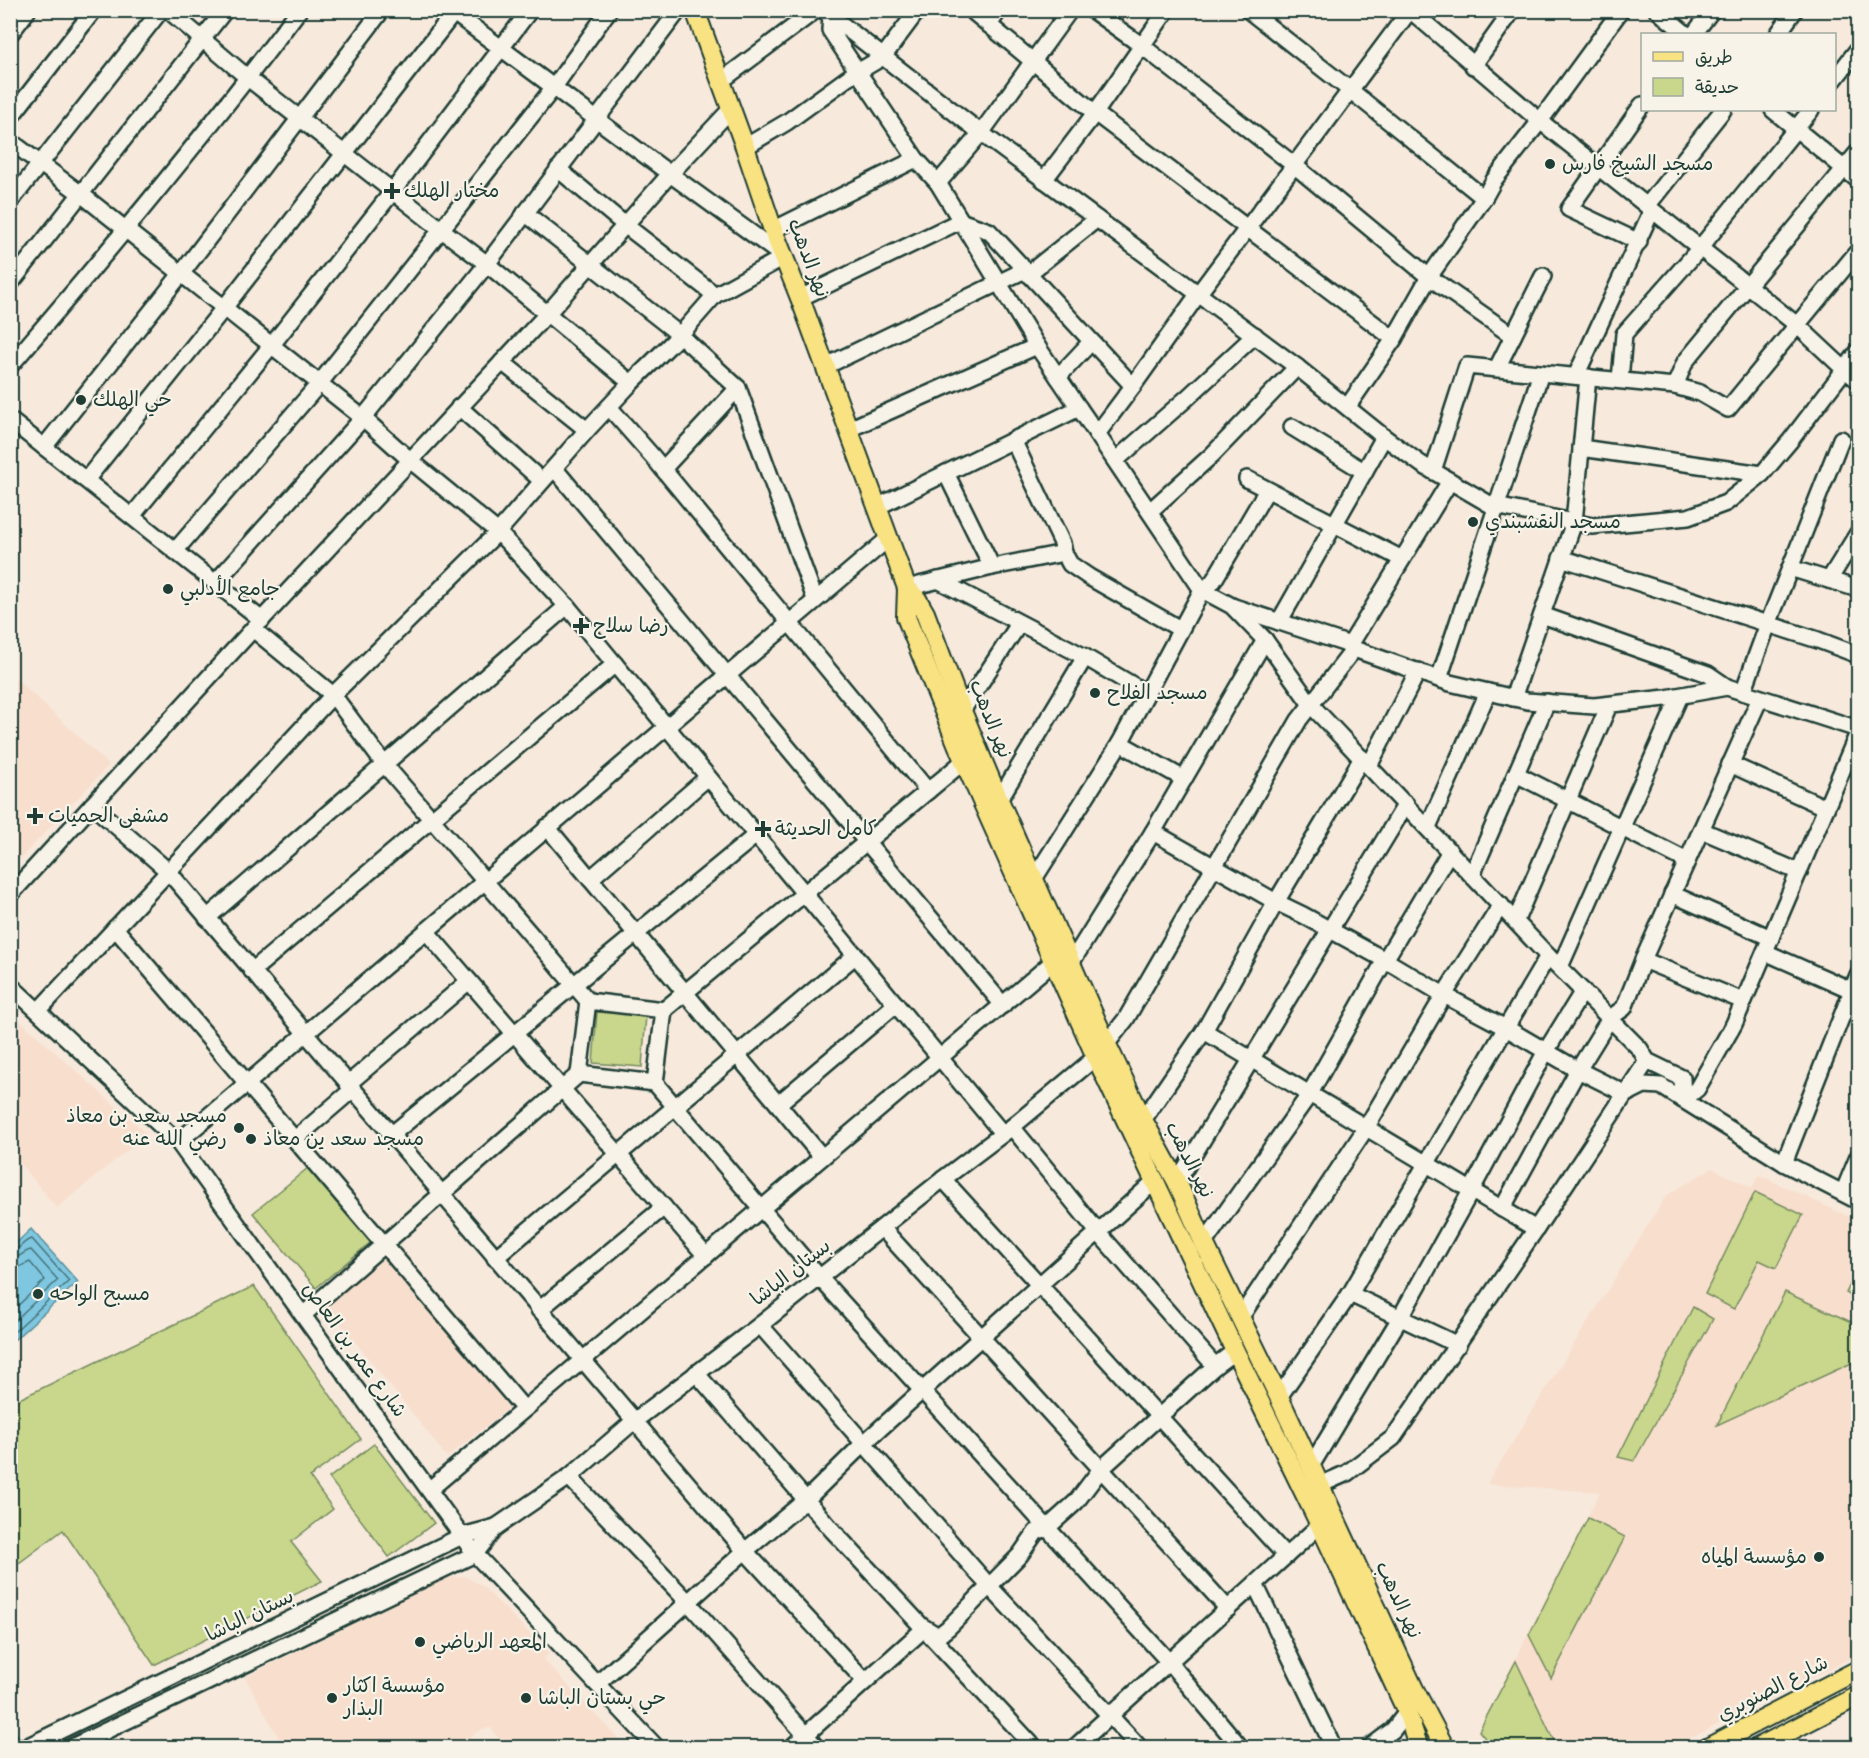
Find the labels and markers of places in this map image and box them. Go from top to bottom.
place label: مسجد الشيخ فارس [1562,151,1713,178]
marker: مسجد الشيخ فارس [1543,157,1557,171]
place label: مختار الهلك [404,178,499,205]
marker: مختار الهلك [385,184,399,198]
place label: حي الهلك [93,387,172,417]
marker: حي الهلك [74,393,88,407]
place label: مسجد النقشبندي [1485,509,1621,536]
marker: مسجد النقشبندي [1466,515,1480,529]
place label: جامع الأدلبي [180,575,280,606]
marker: جامع الأدلبي [161,582,175,596]
place label: رضا سلاح [593,613,669,640]
marker: رضا سلاح [574,619,588,633]
place label: مسجد الفلاح [1107,680,1208,707]
marker: مسجد الفلاح [1088,686,1102,700]
place label: مشفى الحميات [48,803,169,830]
marker: مشفى الحميات [26,807,44,825]
place label: كامل الحديثة [775,816,877,843]
marker: كامل الحديثة [756,822,770,836]
place label: مسجد سعد بن معاذ رضي الله عنه [66,1103,227,1156]
marker: مسجد سعد بن معاذ رضي الله عنه [232,1121,246,1135]
place label: مسجد سعد ين معاذ [263,1126,424,1153]
marker: مسجد سعد ين معاذ [244,1132,258,1146]
place label: مسبح الواحه [50,1281,150,1308]
marker: مسبح الواحه [31,1287,45,1301]
place label: مؤسسة المياه [1701,1544,1807,1571]
marker: مؤسسة المياه [1812,1550,1826,1564]
place label: المعهد الرياضي [432,1629,547,1659]
marker: المعهد الرياضي [413,1635,427,1649]
place label: مؤسسة اكثار البذار [342,1673,445,1723]
place label: حي بستان الباشا [538,1685,666,1715]
marker: مؤسسة اكثار البذار [325,1691,339,1705]
marker: حي بستان الباشا [519,1691,533,1705]

